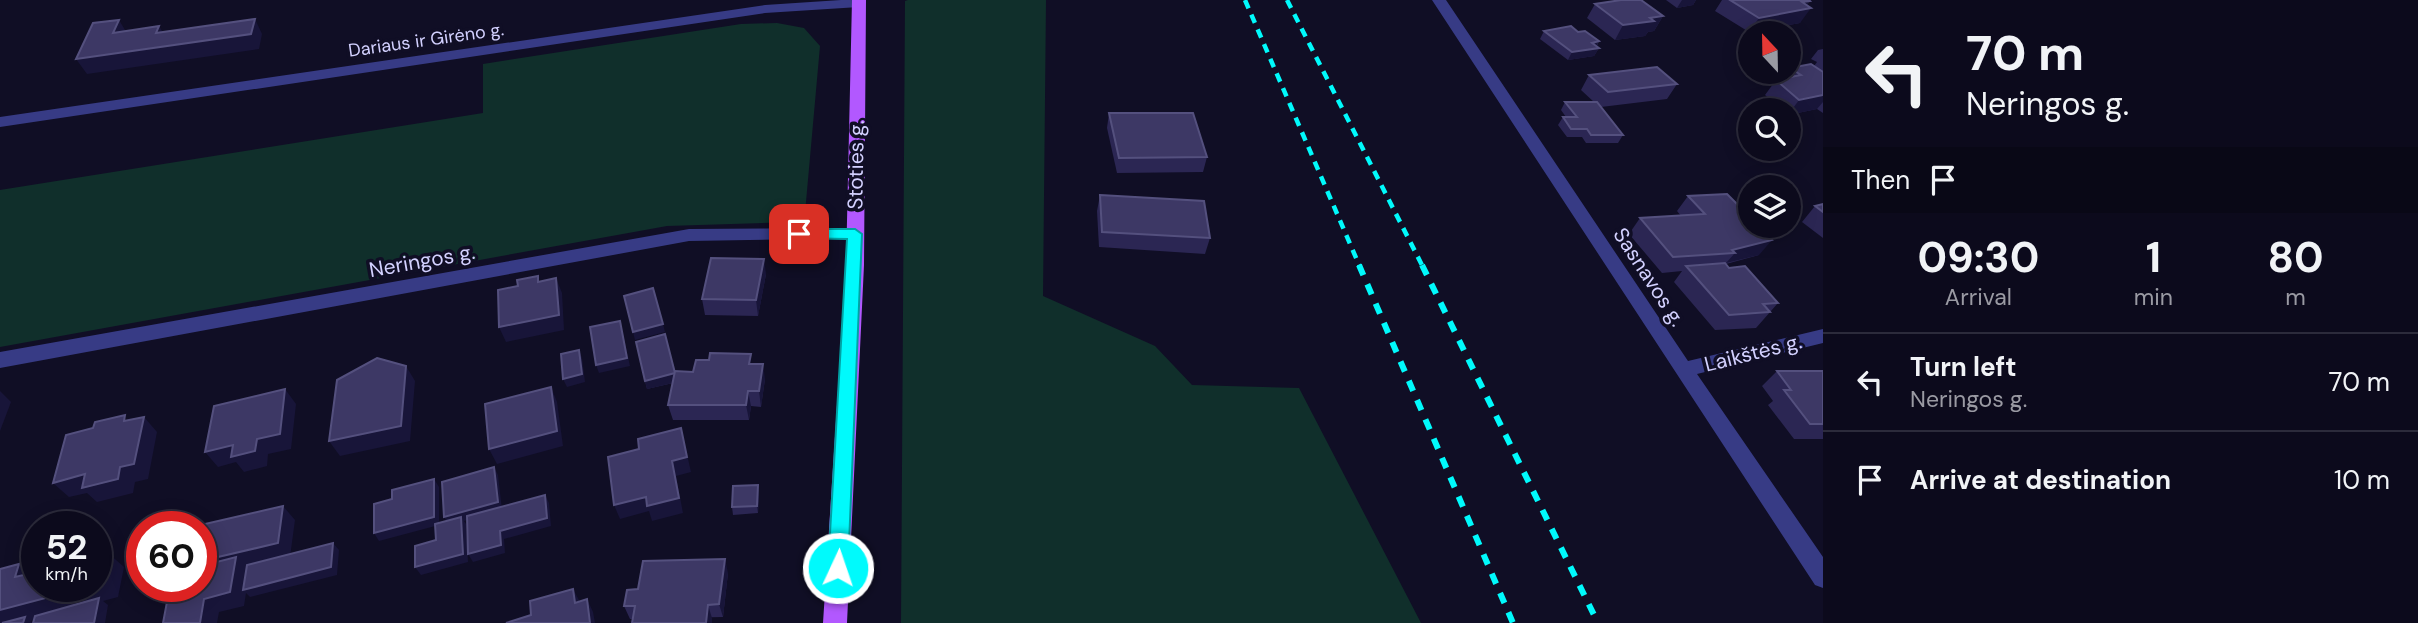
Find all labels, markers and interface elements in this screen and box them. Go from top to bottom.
street label: Dariaus ir Girėno g. [347,17,505,63]
north arrow [1738,21,1801,84]
map controls [1738,21,1801,238]
text: 70 m [1966,21,2084,85]
icon: left [1851,28,1942,119]
text: Neringos g. [1966,83,2129,125]
button: search [1738,98,1801,161]
street label: Stoties g. [841,120,871,210]
icon: arrive [1924,161,1962,199]
text: Then [1851,163,1910,197]
button: layers [1738,175,1801,238]
pin [769,204,829,264]
icon: arrive [780,215,818,253]
street label: Sasnavos g. [1607,222,1691,332]
text: 09:30 [1917,230,2039,285]
text: 1 [2146,230,2161,285]
text: 80 [2267,230,2324,285]
street label: Neringos g. [367,238,477,284]
text: Arrival [1945,282,2012,312]
text: min [2134,282,2173,312]
text: m [2285,282,2306,312]
street label: Laikštės g. [1701,327,1805,379]
text: Turn left [1910,350,2017,384]
icon: left [1851,363,1889,401]
text: 70 m [2329,365,2390,399]
text: Neringos g. [1910,384,2027,414]
icon: arrive [1851,461,1889,499]
text: Arrive at destination [1910,463,2171,497]
text: 10 m [2334,463,2390,497]
speed limit sign: 60 [126,511,217,602]
text: 52 [46,524,87,570]
position arrow [801,531,875,605]
text: km/h [45,562,88,586]

